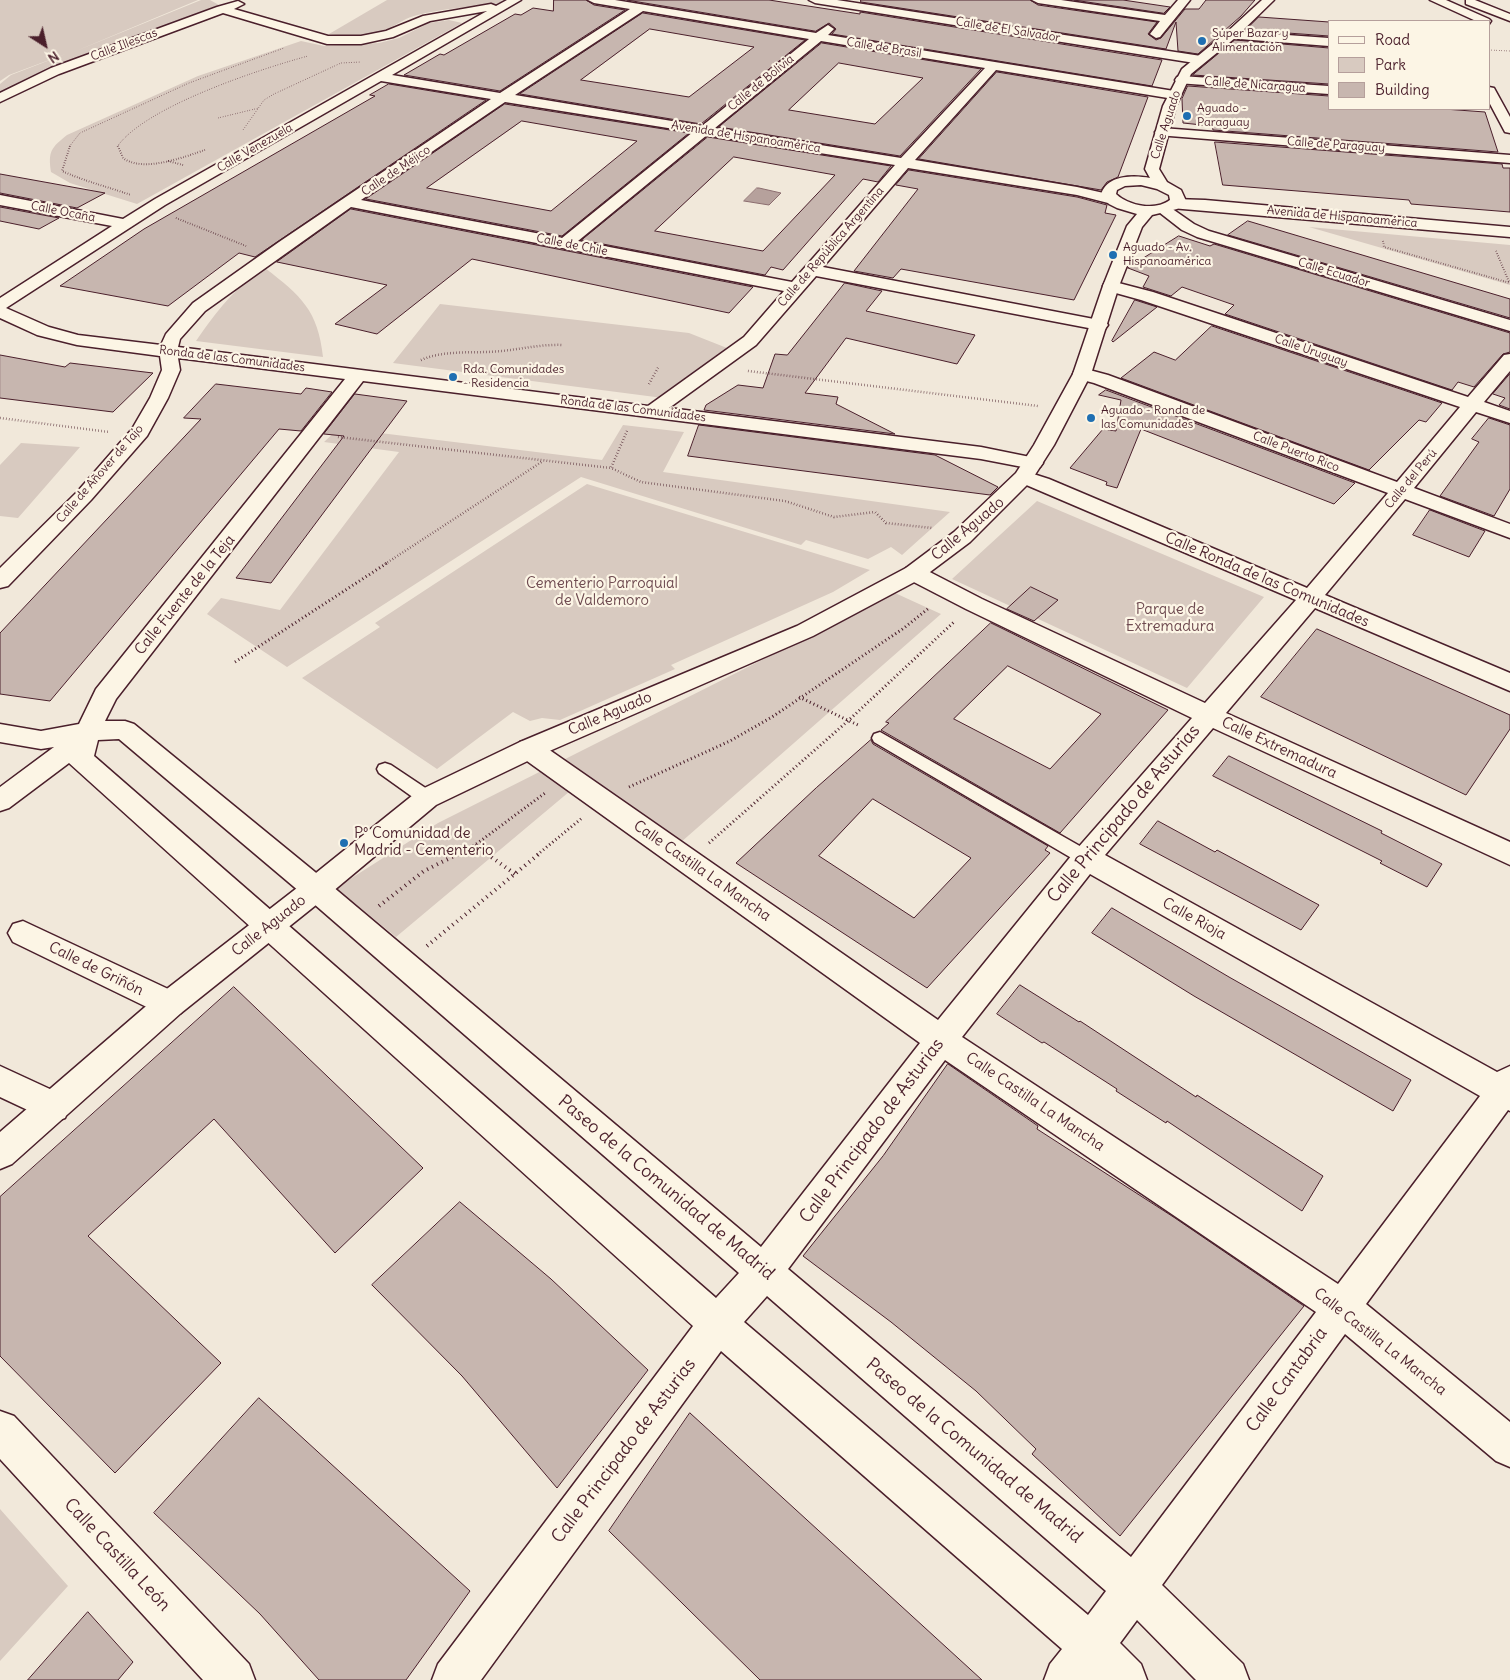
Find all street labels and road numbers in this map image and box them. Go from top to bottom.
street label: Calle de El Salvador [955,15,1061,45]
street label: Calle Illescas [89,26,159,64]
street label: Calle de Brasil [845,35,923,61]
street label: Calle de Bolivia [725,52,797,114]
street label: Calle de Nicaragua [1204,74,1306,96]
street label: Calle Aguado [1148,89,1184,161]
street label: Avenida de Hispanoamérica [670,118,822,156]
street label: Calle Venezuela [215,121,295,175]
street label: Calle de Paraguay [1286,134,1386,156]
street label: Calle de Méjico [359,143,433,199]
street label: Calle de República Argentina [775,184,887,310]
street label: Calle Ocaña [30,199,96,225]
street label: Avenida de Hispanoamérica [1266,203,1418,231]
street label: Calle de Chile [535,231,609,259]
street label: Calle Ecuador [1296,255,1372,291]
street label: Calle Uruguay [1272,332,1350,370]
street label: Ronda de las Comunidades [158,343,306,375]
street label: Ronda de las Comunidades [559,393,707,425]
street label: Calle de Añover de Tajo [53,422,147,526]
street label: Calle Puerto Rico [1251,429,1341,475]
street label: Calle del Perú [1382,446,1440,512]
street label: Calle Aguado [928,493,1008,565]
street label: Calle Ronda de las Comunidades [1162,529,1372,631]
street label: Calle Fuente de la Teja [131,531,239,659]
street label: Calle Aguado [565,688,655,740]
street label: Calle Extremadura [1218,713,1340,783]
street label: Calle Principado de Asturias [1043,721,1205,907]
street label: Calle Castilla La Mancha [630,817,774,925]
street label: Calle Aguado [228,891,310,961]
street label: Calle Rioja [1159,894,1229,944]
street label: Calle de Griñón [46,938,146,1000]
street label: Calle Principado de Asturias [795,1034,949,1228]
street label: Calle Castilla La Mancha [962,1049,1108,1155]
street label: Paseo de la Comunidad de Madrid [553,1091,779,1285]
street label: Calle Castilla La Mancha [1310,1285,1450,1399]
street label: Calle Cantabria [1242,1323,1332,1437]
street label: Calle Principado de Asturias [547,1354,701,1548]
street label: Paseo de la Comunidad de Madrid [861,1354,1087,1548]
street label: Calle Castilla León [59,1494,175,1616]

